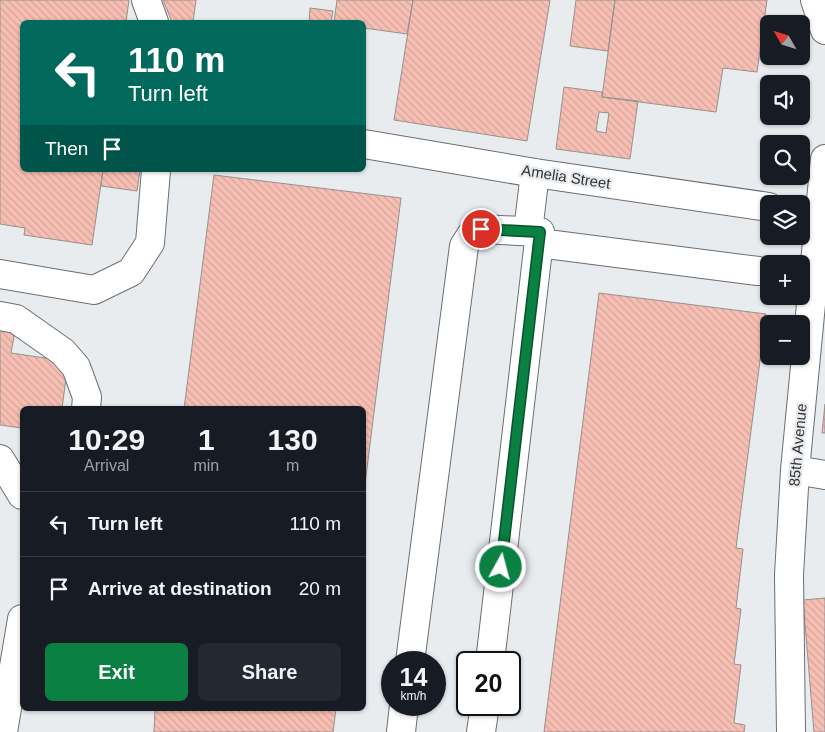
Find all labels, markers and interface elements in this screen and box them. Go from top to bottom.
north arrow [760,15,810,65]
map controls [760,15,810,365]
icon: left [45,40,110,105]
text: 110 m [128,40,225,79]
button: sound [760,75,810,125]
text: Turn left [128,81,208,106]
icon: arrive [98,135,126,163]
button: search [760,135,810,185]
text: Then [45,138,88,159]
street label: Amelia Street [520,161,613,192]
button: layers [760,195,810,245]
pin [460,208,502,250]
icon: arrive [467,215,495,243]
button: + [760,255,810,305]
button: − [760,315,810,365]
street label: 85th Avenue [785,403,810,487]
text: 10:29 [68,423,145,456]
text: 1 [198,423,215,456]
text: 130 [268,423,318,456]
text: Arrival [84,457,129,474]
text: min [193,457,219,474]
text: m [286,457,299,474]
icon: left [45,510,73,538]
text: Turn left [88,513,163,534]
text: 110 m [290,513,341,534]
position arrow [474,540,526,592]
icon: arrive [45,575,73,603]
text: Arrive at destination [88,578,272,599]
text: 20 m [299,578,341,599]
button: Exit [45,643,188,701]
button: Share [198,643,341,701]
speed limit sign: 20 [456,651,521,716]
text: 14 [400,663,427,691]
text: km/h [400,689,427,703]

